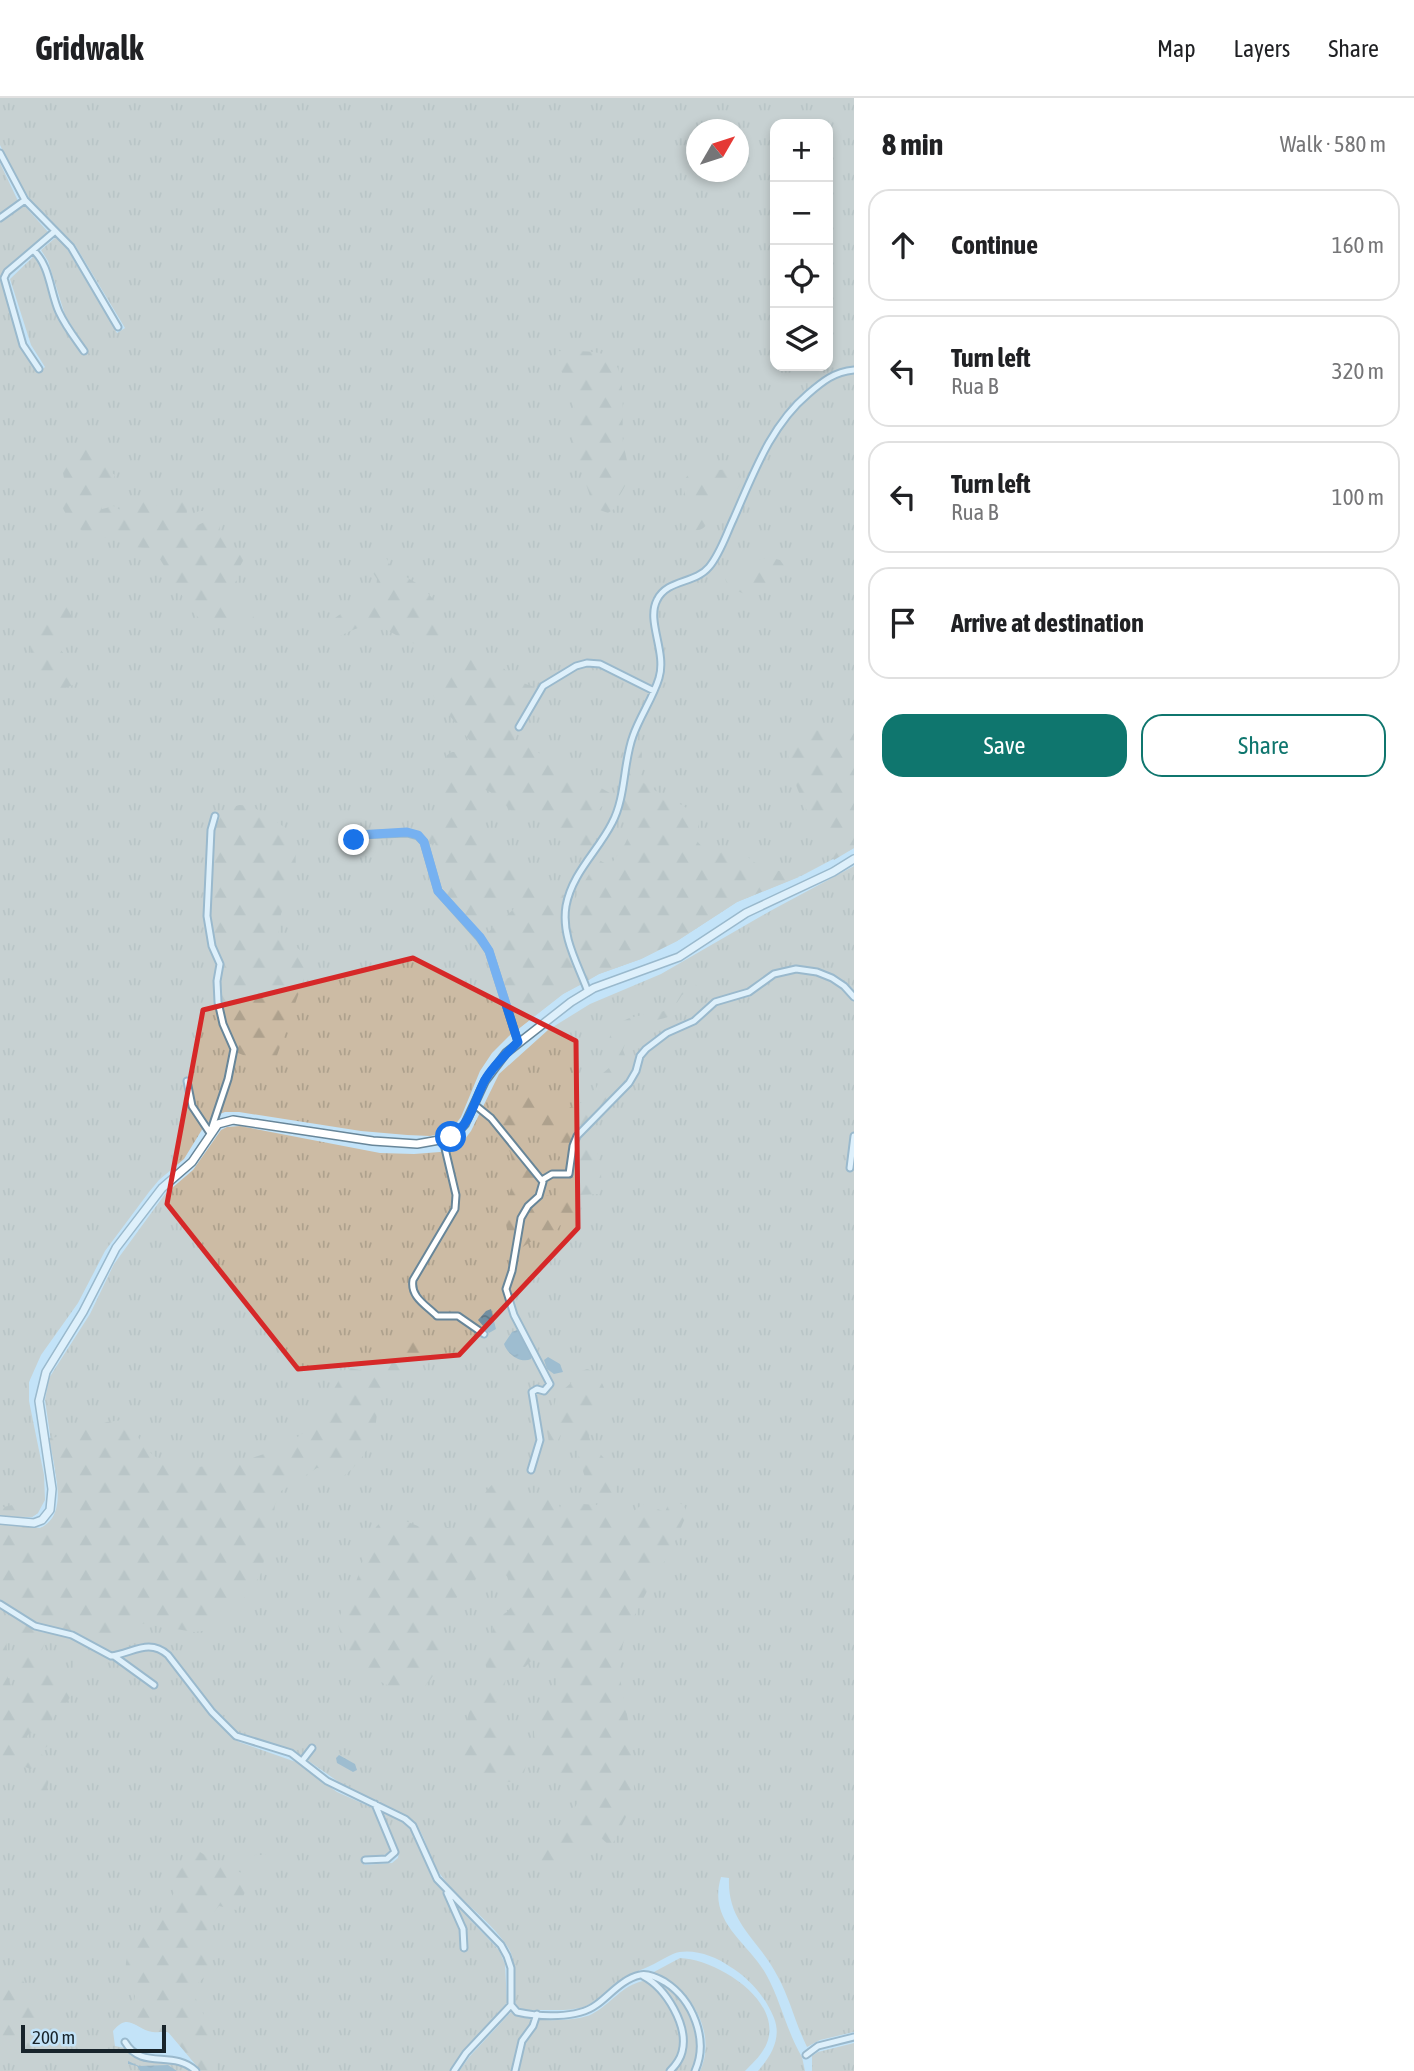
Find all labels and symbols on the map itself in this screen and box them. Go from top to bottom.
north arrow [686,119,749,182]
route end [338,824,369,855]
route start [435,1121,466,1152]
scale bar [21,2022,166,2054]

